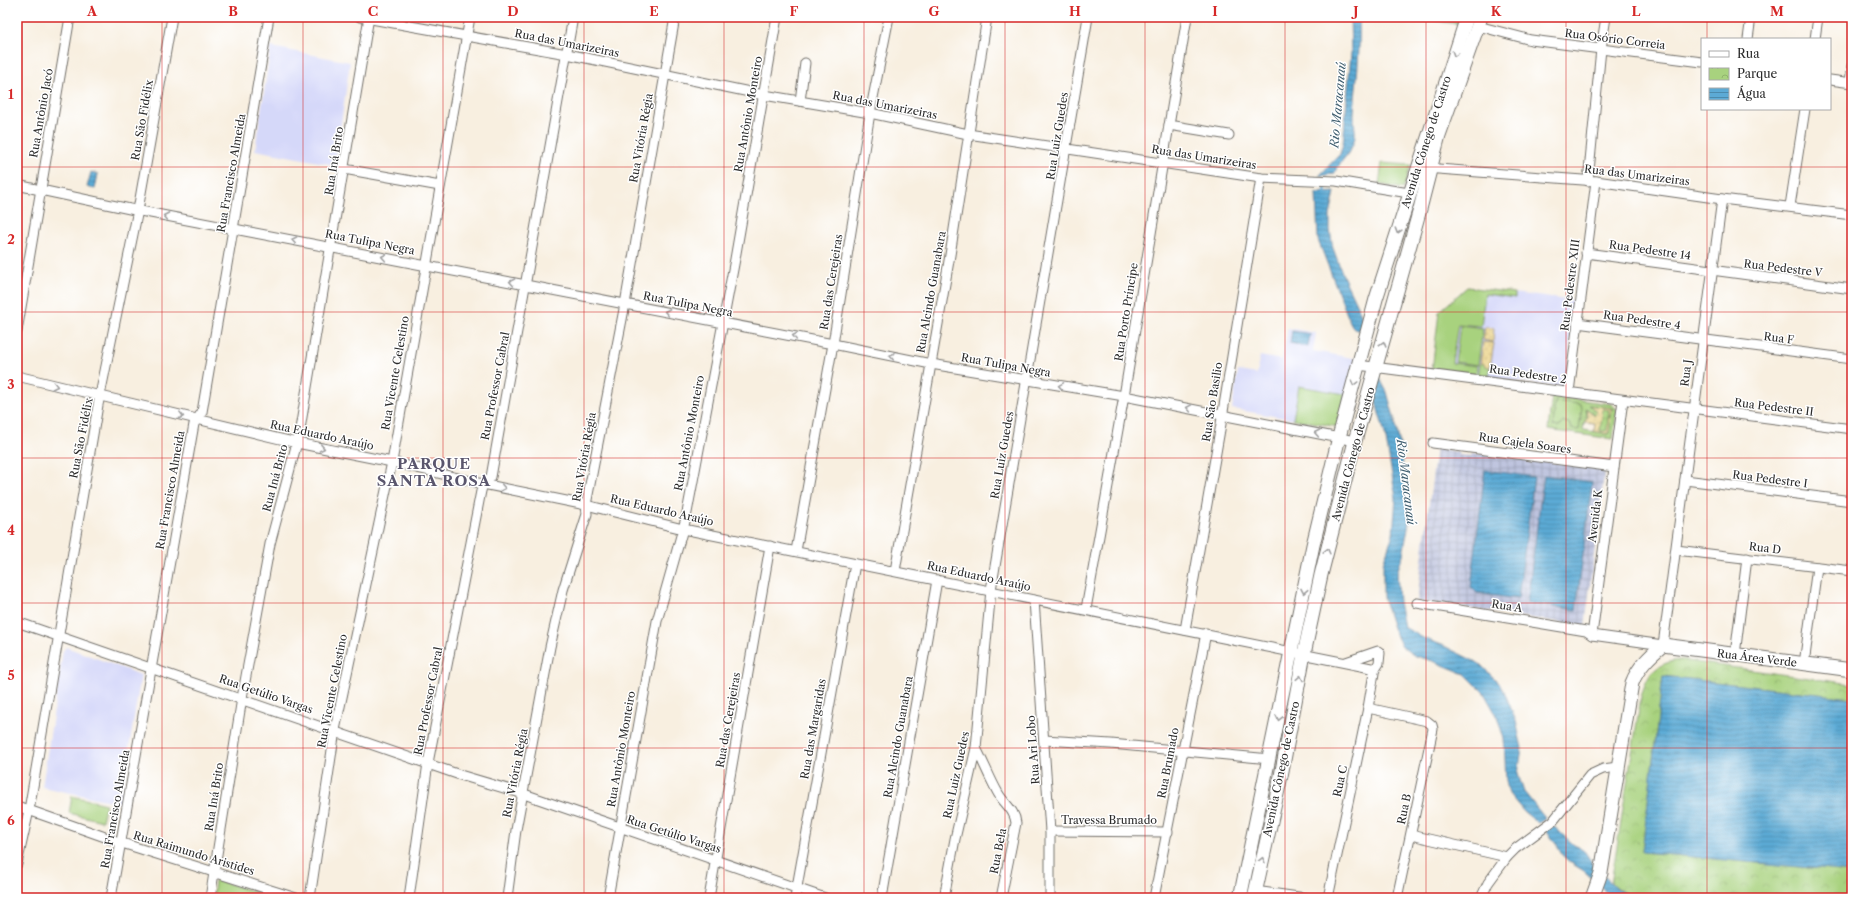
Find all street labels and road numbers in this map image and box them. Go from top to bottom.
street label: Rua das Umarizeiras [514,26,621,60]
street label: Rua Osório Correia [1564,26,1666,52]
street label: Rua Antônio Monteiro [731,55,765,173]
street label: Rua Antônio Jacó [26,67,56,159]
street label: Avenida Cônego de Castro [1398,74,1454,211]
street label: Rua São Fidélix [128,78,156,161]
street label: Rua das Umarizeiras [832,88,939,122]
street label: Rua Luiz Guedes [1043,91,1071,181]
street label: Rua Vitória Régia [626,92,656,184]
street label: Rua Francisco Almeida [214,112,248,234]
street label: Rua Iná Brito [322,125,346,196]
street label: Rua das Umarizeiras [1150,142,1258,172]
street label: Rua das Umarizeiras [1583,162,1691,188]
street label: Rua Tulipa Negra [324,226,416,258]
street label: Rua Alcindo Guanabara [913,230,949,354]
street label: Rua das Cerejeiras [817,233,846,331]
street label: Rua Pedestre 14 [1608,237,1692,263]
street label: Rua Pedestre XIII [1557,238,1583,332]
street label: Rua Pedestre V [1743,256,1824,280]
street label: Rua Porto Príncipe [1111,262,1141,362]
street label: Rua Tulipa Negra [642,288,734,320]
street label: Rua Pedestre 4 [1602,308,1682,332]
street label: Rua Vicente Celestino [378,315,412,431]
street label: Rua F [1763,329,1795,347]
street label: Rua Professor Cabral [478,330,513,441]
street label: Rua Tulipa Negra [960,350,1052,380]
street label: Rua J [1677,359,1695,387]
street label: Rua São Basilio [1199,361,1225,443]
street label: Rua Pedestre 2 [1488,362,1568,386]
street label: Rua Antônio Monteiro [671,374,707,492]
street label: Avenida Cônego de Castro [1328,385,1378,524]
street label: Rua Pedestre II [1733,395,1815,419]
street label: Rua São Fidélix [66,396,96,479]
street label: Rua Luiz Guedes [987,410,1017,500]
street label: Rua Vitória Régia [569,411,599,503]
street label: Rua Eduardo Araújo [269,417,375,453]
street label: Rua Francisco Almeida [153,429,187,551]
street label: Rua Cajela Soares [1478,430,1572,456]
street label: Rua Iná Brito [259,442,291,513]
street label: Rua Pedestre I [1732,467,1808,491]
street label: Avenida K [1585,488,1605,544]
street label: Rua Eduardo Araújo [609,491,715,529]
street label: Rua D [1748,539,1782,557]
street label: Rua Eduardo Araújo [926,558,1032,594]
street label: Rua A [1491,597,1524,615]
street label: Rua Vicente Celestino [314,633,350,749]
street label: Rua Professor Cabral [411,645,446,756]
street label: Rua Área Verde [1716,646,1798,670]
street label: Rua Getúlio Vargas [217,671,315,717]
street label: Rua das Cerejeiras [713,671,743,769]
street label: Rua Alcindo Guanabara [880,675,916,799]
street label: Rua das Margaridas [797,677,829,780]
street label: Rua Antônio Monteiro [604,690,638,808]
street label: Avenida Cônego de Castro [1260,700,1302,839]
street label: Rua Ari Lobo [1024,715,1042,785]
street label: Rua Brumado [1154,726,1182,800]
street label: Rua Vitória Régia [499,727,531,819]
street label: Rua Luiz Guedes [940,730,972,820]
street label: Rua Francisco Almeida [98,748,132,870]
street label: Rua Iná Brito [202,761,226,832]
street label: Rua C [1330,764,1350,798]
street label: Rua B [1394,792,1414,826]
street label: Rua Getúlio Vargas [625,812,723,856]
street label: Travessa Brumado [1061,813,1157,827]
street label: Rua Bela [987,827,1009,875]
street label: Rua Raimundo Aristides [132,828,257,878]

